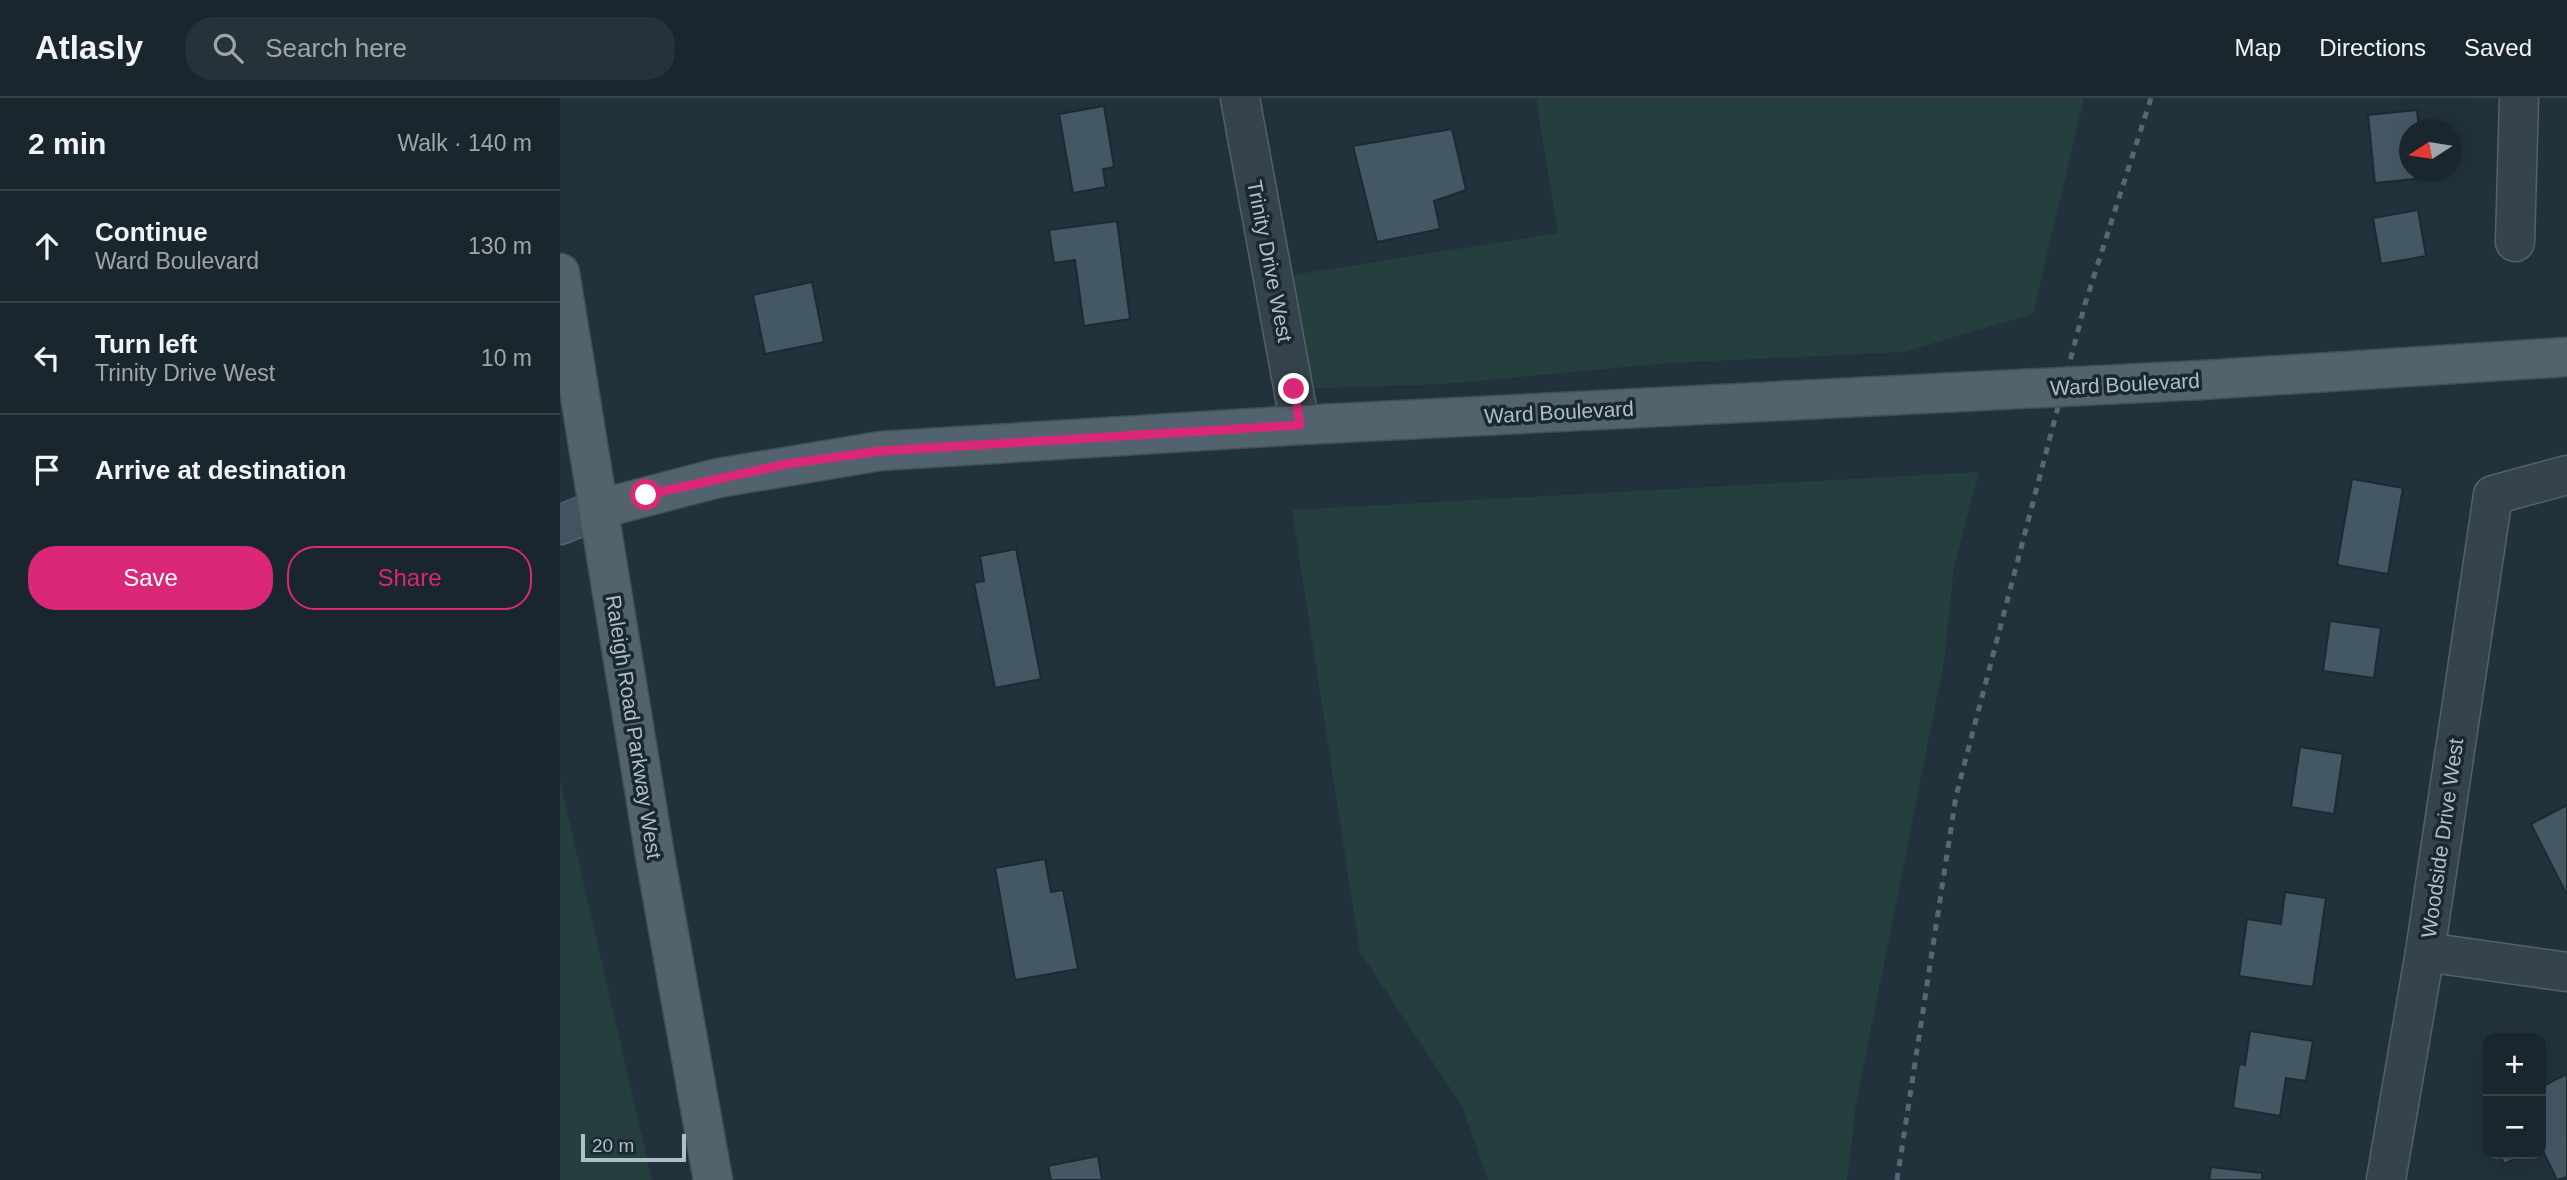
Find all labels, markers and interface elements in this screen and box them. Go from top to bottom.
search box [185,17,675,80]
text: Atlasly [35,29,143,66]
icon: search [209,29,247,67]
text: Search here [265,33,407,63]
text: Map [2235,34,2281,61]
text: Directions [2319,34,2426,61]
text: Saved [2464,34,2532,61]
north arrow [2399,119,2462,182]
text: 2 min [28,127,106,160]
text: Walk · 140 m [397,130,532,156]
street label: Trinity Drive West [1243,178,1297,344]
text: Continue [95,217,208,247]
icon: ahead [28,227,66,265]
text: 130 m [468,233,532,259]
text: Ward Boulevard [95,248,259,274]
text: Turn left [95,329,197,359]
icon: left [28,339,66,377]
text: 10 m [481,345,532,371]
text: Trinity Drive West [95,360,275,386]
street label: Ward Boulevard [2050,369,2200,399]
route end [1278,373,1309,404]
street label: Ward Boulevard [1484,397,1634,427]
icon: arrive [28,451,66,489]
text: Arrive at destination [95,455,346,485]
route start [630,479,661,510]
button: Save [28,546,273,610]
button: Share [287,546,532,610]
street label: Raleigh Road Parkway West [602,593,666,861]
street label: Woodside Drive West [2417,737,2467,939]
map controls [2483,1033,2546,1159]
button: + [2483,1033,2546,1096]
button: − [2483,1096,2546,1159]
scale bar [581,1131,686,1163]
text: 20 m [592,1135,634,1156]

